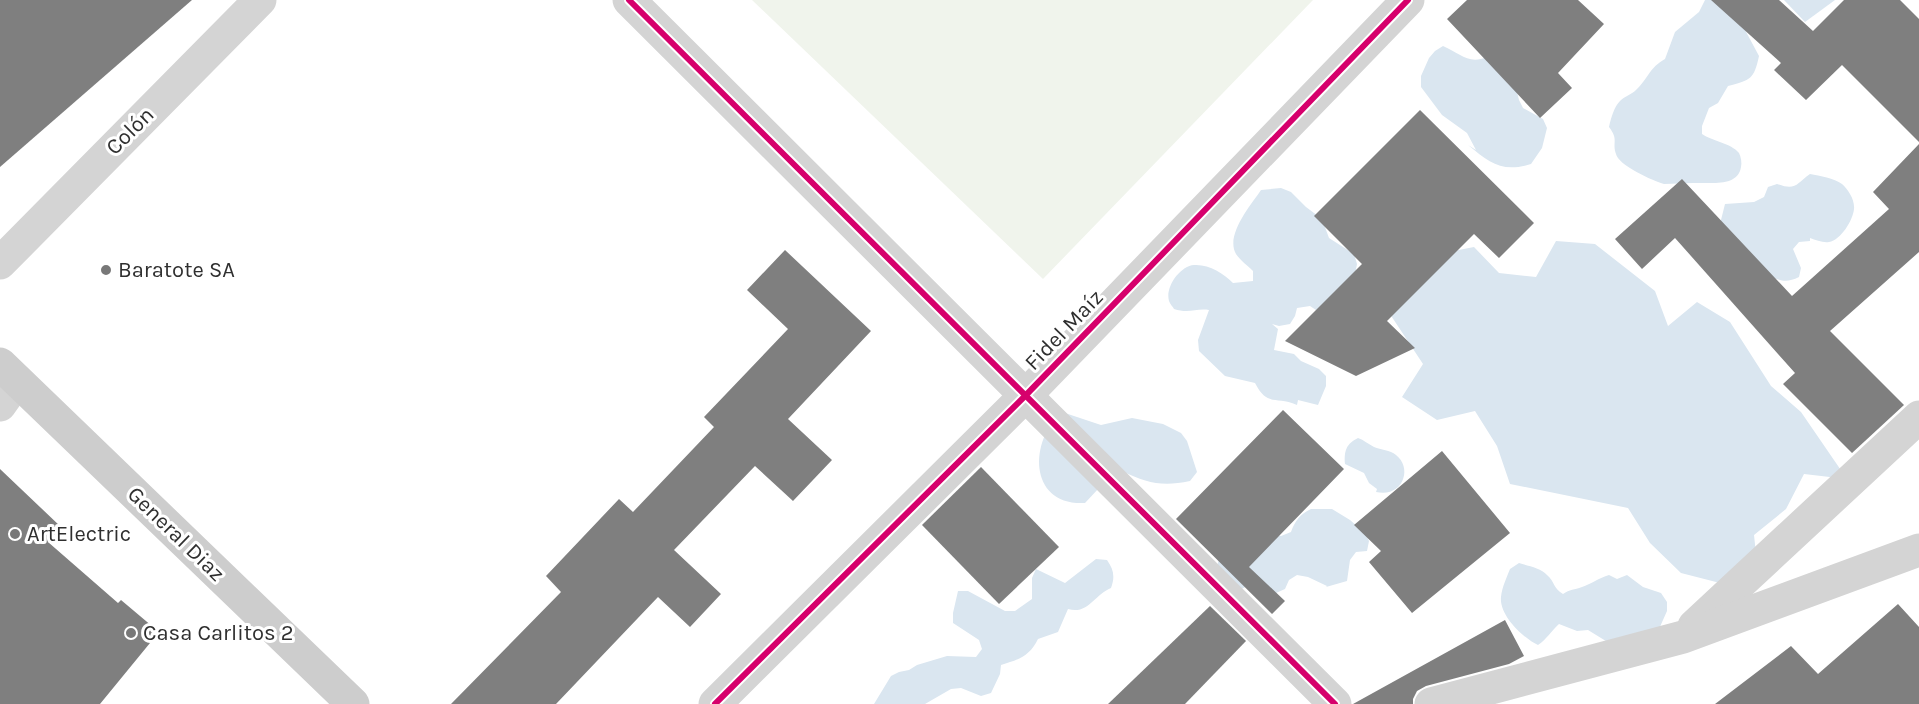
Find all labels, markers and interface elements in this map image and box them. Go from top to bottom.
street label: Colón [101,102,159,160]
place label: Baratote SA [118,257,235,283]
marker: Baratote SA [99,263,113,277]
street label: Fidel Maíz [1019,284,1109,376]
street label: General Diaz [122,481,230,587]
place label: ArtElectric [27,521,131,547]
marker: ArtElectric [8,527,22,541]
place label: Casa Carlitos 2 [143,620,294,646]
marker: Casa Carlitos 2 [124,626,138,640]

